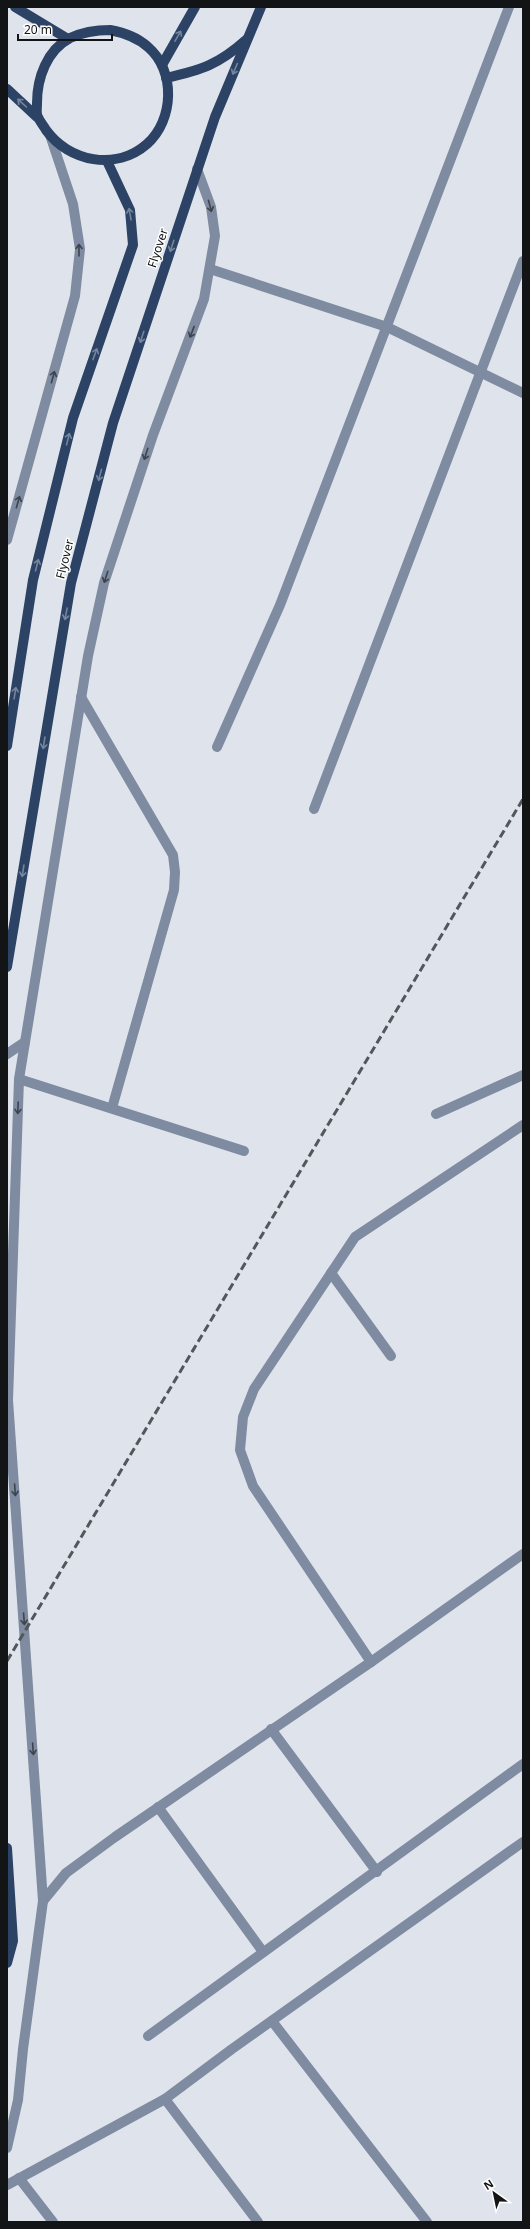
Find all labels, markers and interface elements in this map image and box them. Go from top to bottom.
scale bar [18,16,112,42]
text: 20 m [24,21,52,38]
one-way arrow [175,30,183,42]
one-way arrow [230,62,238,74]
one-way arrow [17,98,27,108]
one-way arrow [207,199,214,212]
one-way arrow [125,207,133,220]
street label: Flyover [143,226,172,270]
one-way arrow [168,239,175,252]
one-way arrow [75,244,83,257]
one-way arrow [187,326,195,338]
one-way arrow [138,331,145,344]
one-way arrow [92,349,100,361]
one-way arrow [50,371,57,384]
one-way arrow [64,433,72,446]
one-way arrow [142,448,150,460]
one-way arrow [96,468,103,481]
one-way arrow [14,496,22,509]
street label: Flyover [51,537,78,580]
one-way arrow [33,559,41,572]
one-way arrow [101,571,109,583]
one-way arrow [61,607,69,620]
one-way arrow [11,687,19,700]
one-way arrow [40,736,48,749]
one-way arrow [19,864,27,877]
one-way arrow [15,1101,22,1114]
one-way arrow [12,1483,19,1496]
one-way arrow [21,1612,28,1625]
one-way arrow [30,1742,37,1755]
north arrow [474,2173,514,2213]
text: N [480,2175,496,2193]

